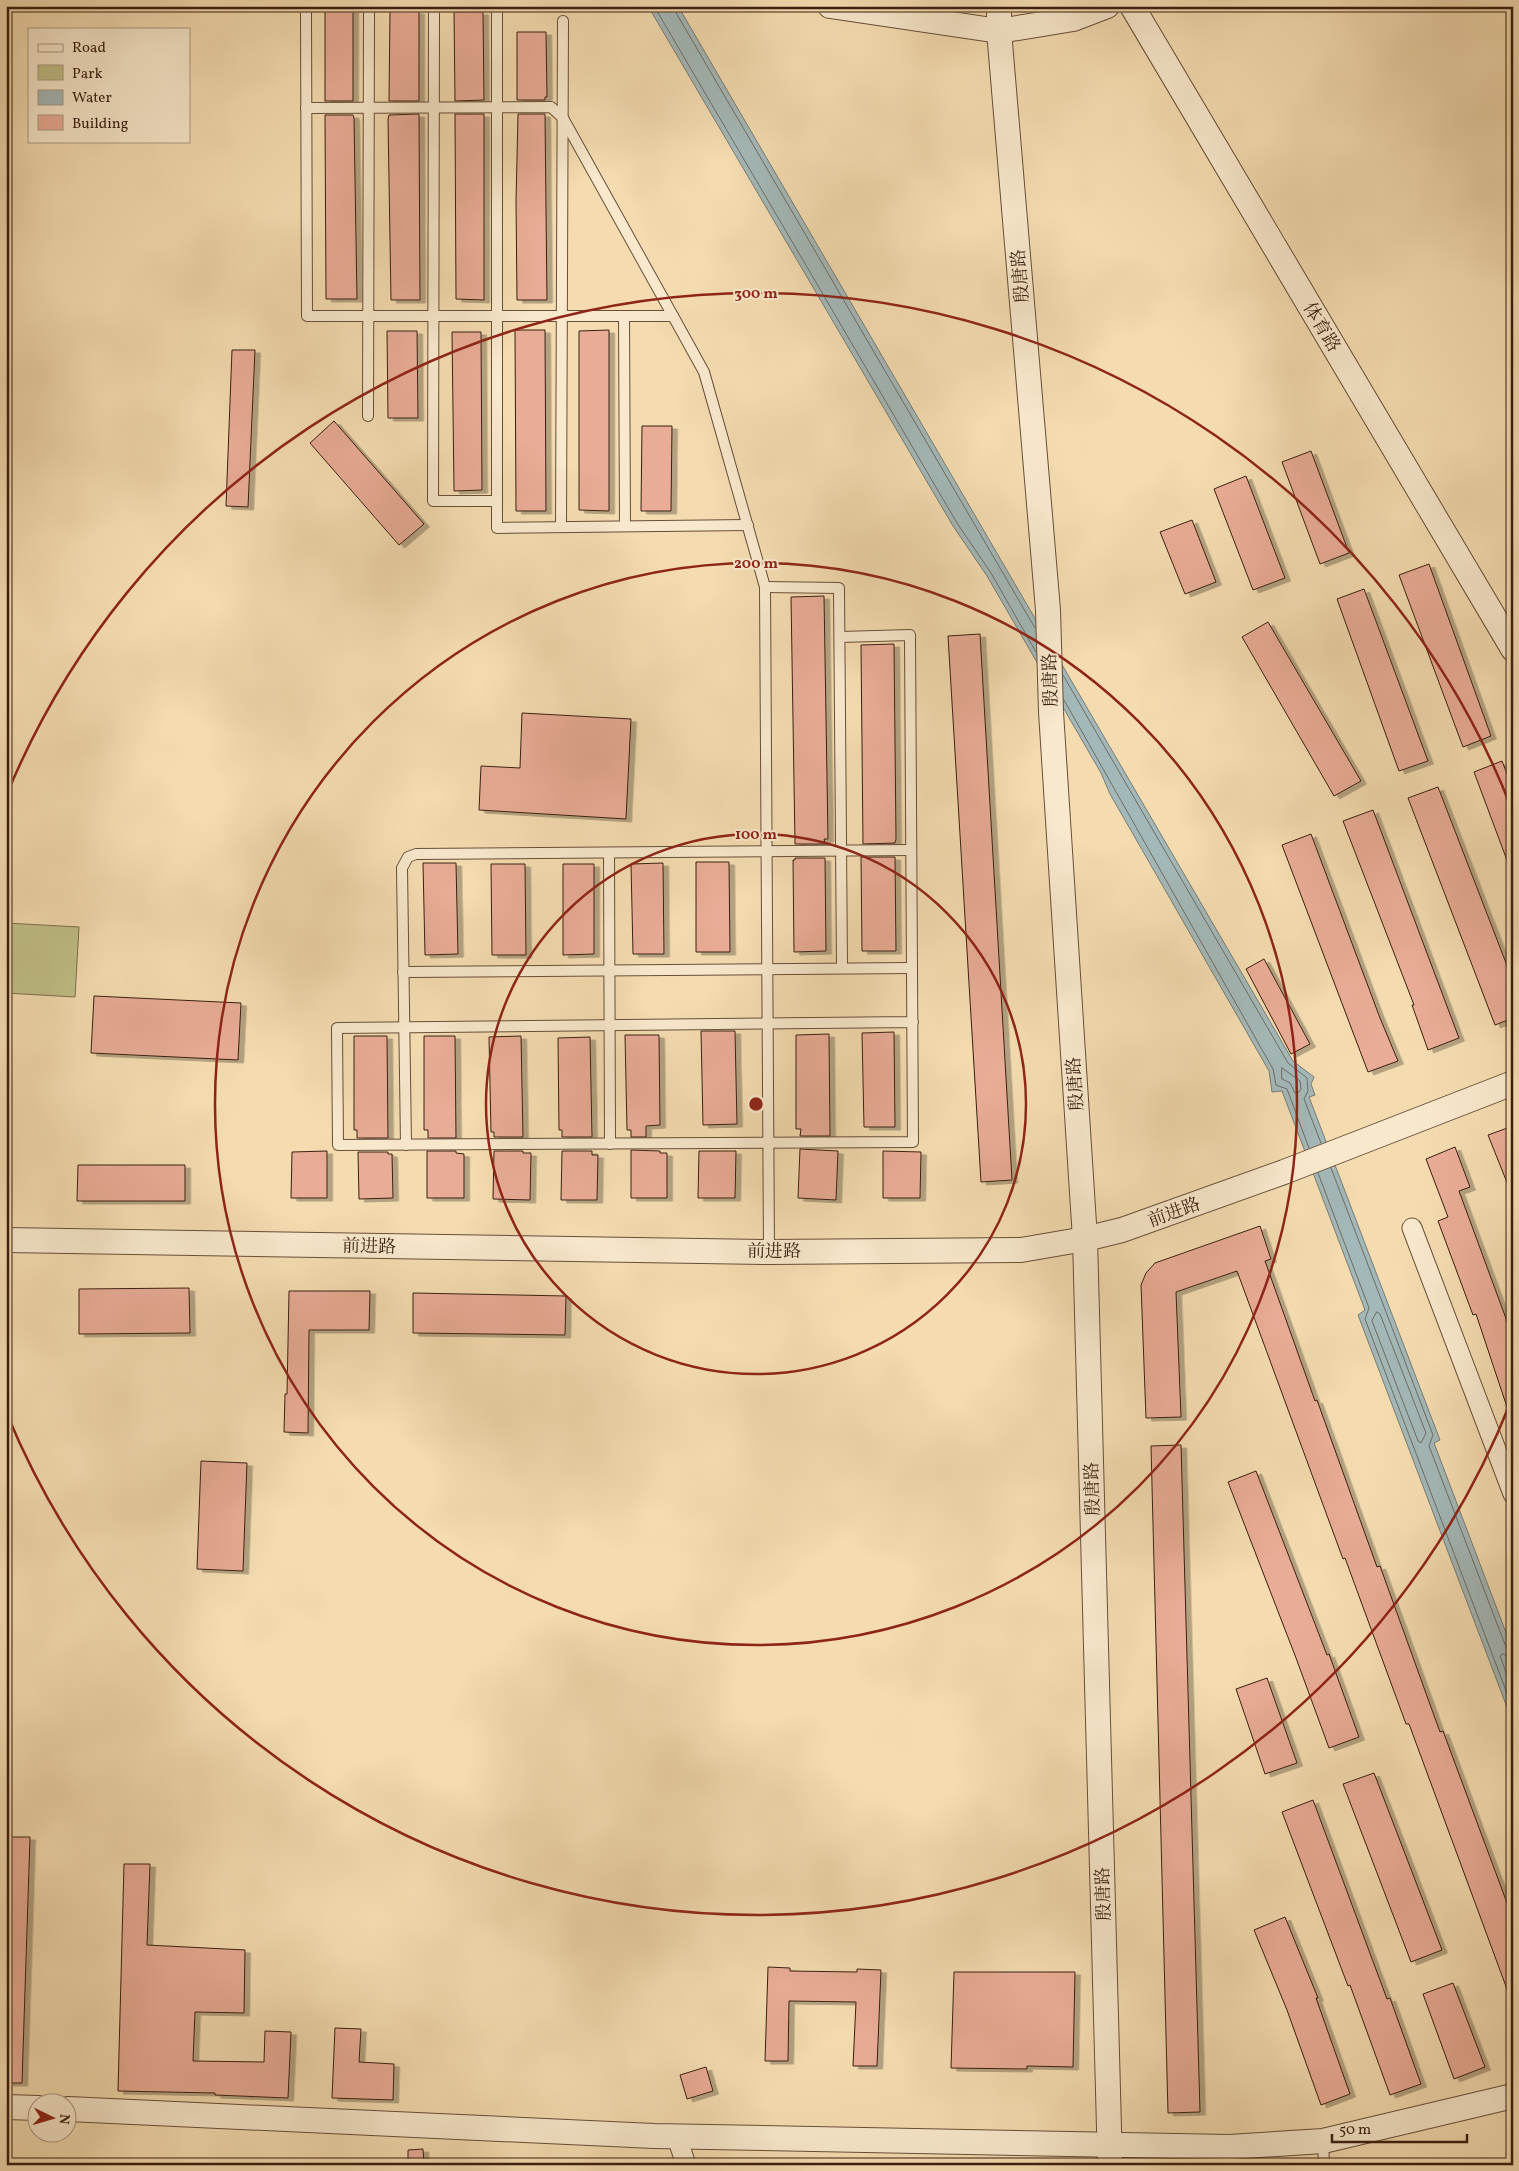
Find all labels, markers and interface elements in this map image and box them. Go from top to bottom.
legend [28,28,190,142]
text: Road [72,38,106,59]
text: Park [72,64,103,85]
text: Water [72,88,112,109]
text: Building [72,114,129,135]
street label: 殷唐路 [1007,248,1036,304]
text: 300 m [734,284,778,305]
street label: 体育路 [1296,298,1345,357]
text: 200 m [734,554,778,575]
street label: 殷唐路 [1038,653,1065,707]
text: 100 m [735,825,778,846]
street label: 殷唐路 [1062,1056,1091,1112]
centre of rings [747,1095,765,1113]
street label: 前进路 [1145,1192,1204,1234]
street label: 前进路 [342,1235,396,1260]
street label: 前进路 [747,1240,801,1265]
street label: 殷唐路 [1080,1462,1107,1516]
street label: 殷唐路 [1091,1867,1118,1921]
north arrow [28,2094,78,2144]
scale bar [1332,2111,1466,2143]
text: N [54,2113,73,2125]
text: 50 m [1339,2120,1371,2141]

